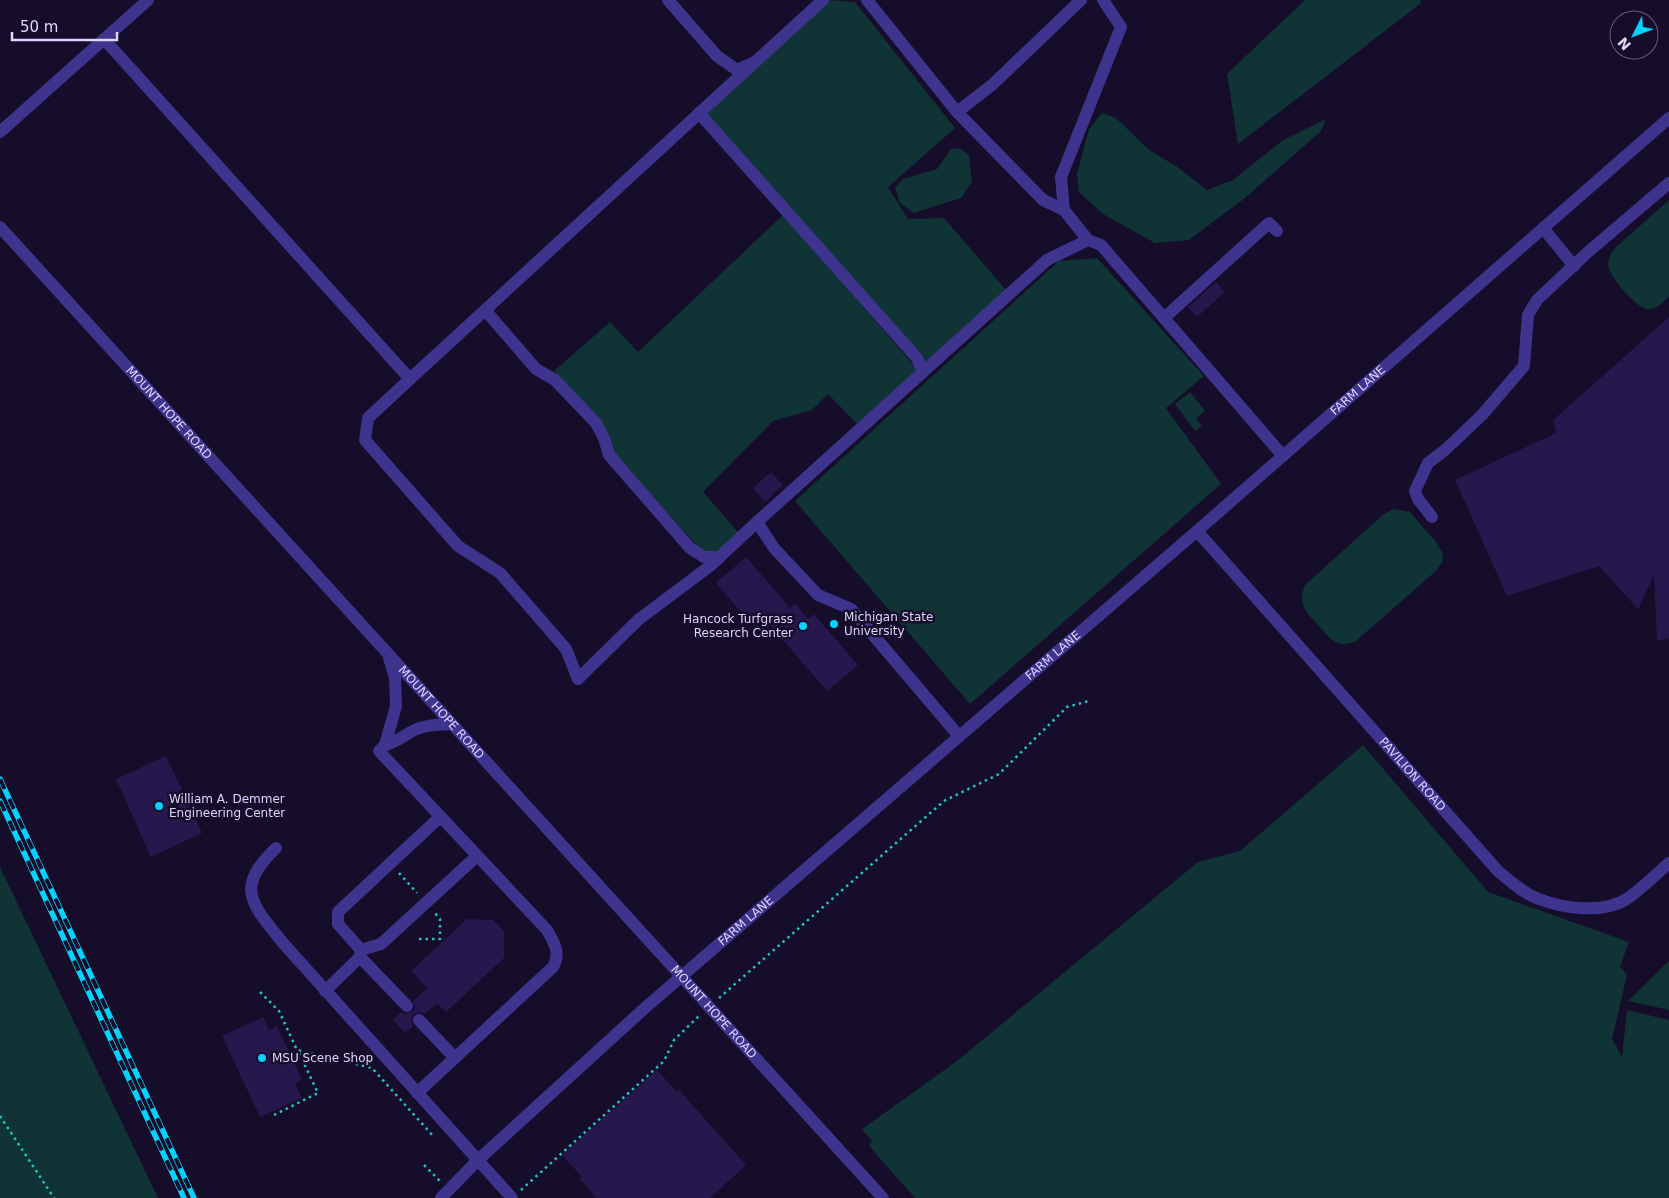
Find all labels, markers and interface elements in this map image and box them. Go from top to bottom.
scale bar [12,10,118,42]
north arrow [1609,10,1659,60]
text: 50 m [20,18,58,36]
text: N [1614,34,1634,53]
street label: MOUNT HOPE ROAD [123,363,215,462]
street label: FARM LANE [1327,363,1388,418]
place label: Michigan State University [844,610,933,638]
place label: Hancock Turfgrass Research Center [683,612,793,640]
marker: Michigan State University [828,618,840,630]
marker: Hancock Turfgrass Research Center [797,620,809,632]
street label: FARM LANE [1022,628,1083,683]
street label: MOUNT HOPE ROAD [395,663,487,762]
street label: PAVILION ROAD [1376,735,1449,814]
place label: William A. Demmer Engineering Center [169,792,285,820]
marker: William A. Demmer Engineering Center [153,800,165,812]
street label: FARM LANE [715,893,776,949]
street label: MOUNT HOPE ROAD [668,963,760,1061]
place label: MSU Scene Shop [272,1051,373,1065]
marker: MSU Scene Shop [256,1052,268,1064]

